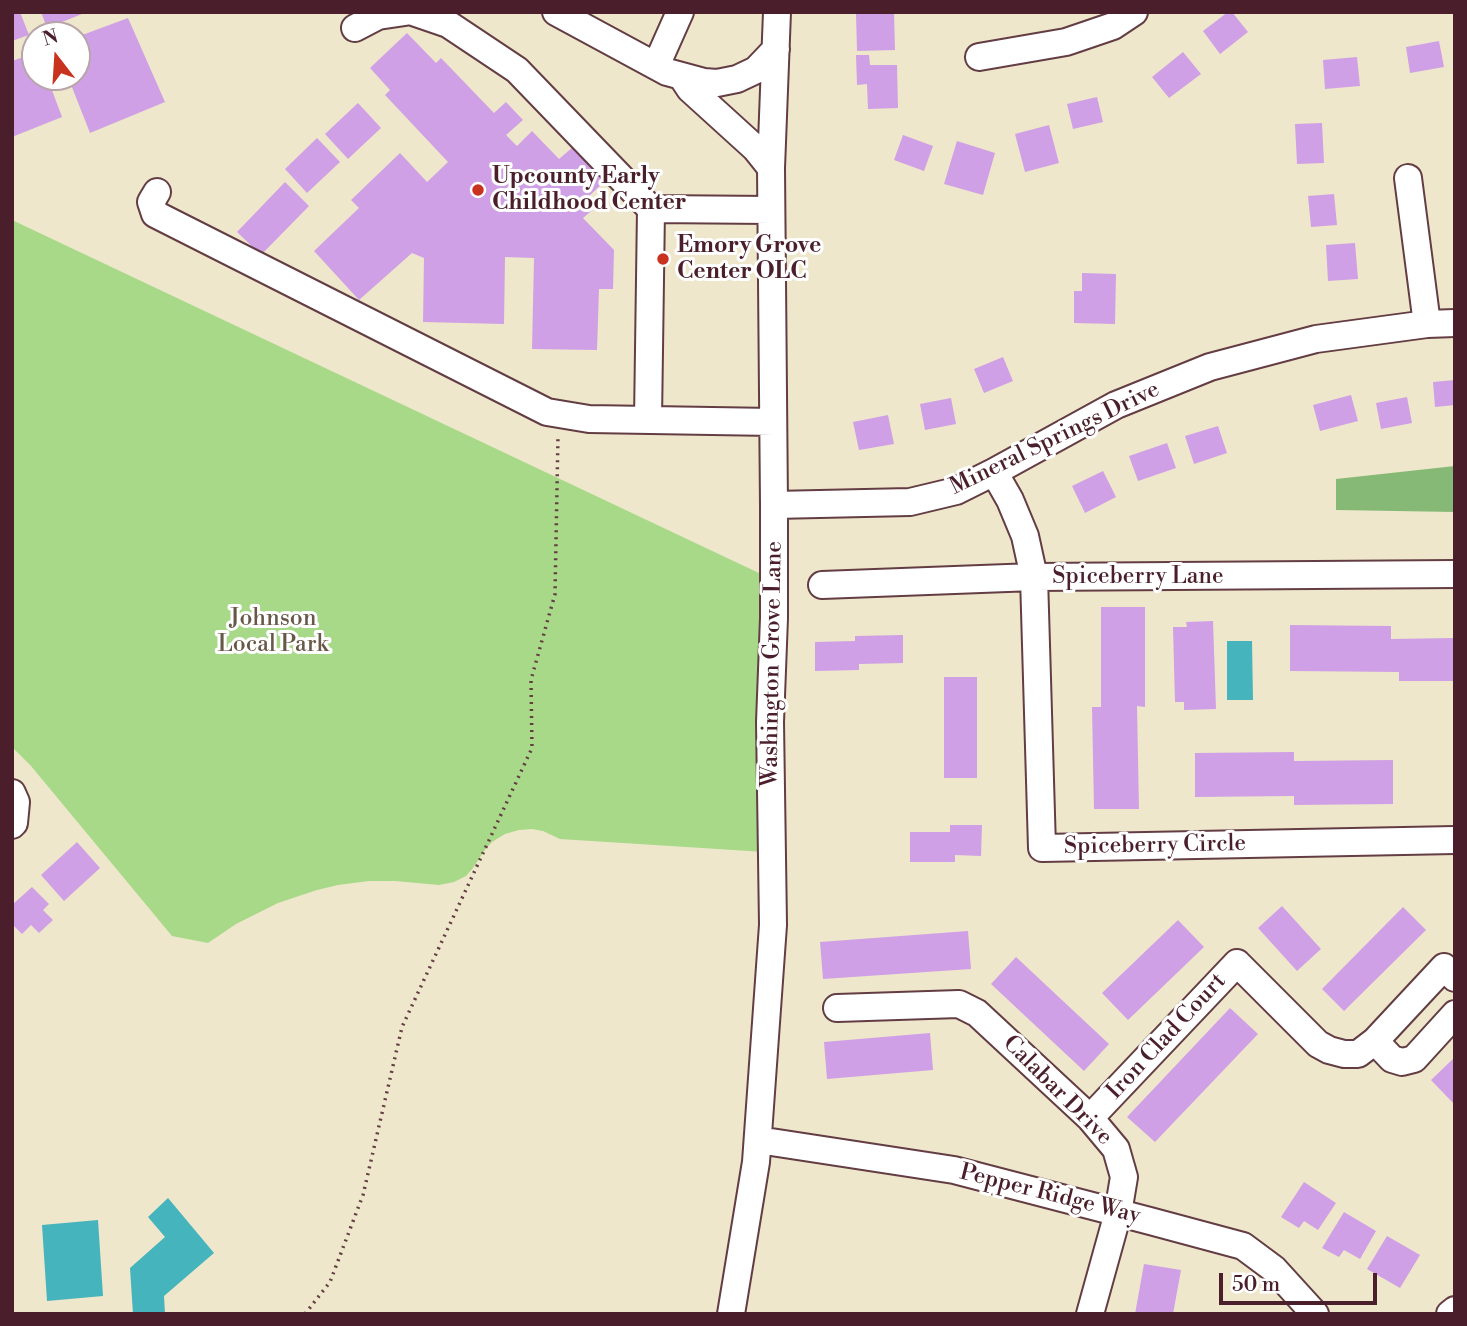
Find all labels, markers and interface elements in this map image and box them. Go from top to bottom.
north arrow [21,21,91,91]
text: N [40,24,61,52]
place label: Upcounty Early Childhood Center [492,163,686,217]
marker: Upcounty Early Childhood Center [470,182,486,198]
place label: Emory Grove Center OLC [677,232,821,286]
marker: Emory Grove Center OLC [655,251,671,267]
street label: Mineral Springs Drive [946,376,1164,502]
street label: Washington Grove Lane [757,541,789,787]
street label: Spiceberry Lane [1052,563,1224,591]
park label: Johnson Local Park [218,605,328,659]
street label: Spiceberry Circle [1064,831,1246,861]
street label: Iron Clad Court [1102,968,1232,1106]
street label: Calabar Drive [996,1030,1118,1152]
street label: Pepper Ridge Way [957,1159,1143,1231]
scale bar [1222,1260,1380,1304]
text: 50 m [1232,1272,1280,1298]

